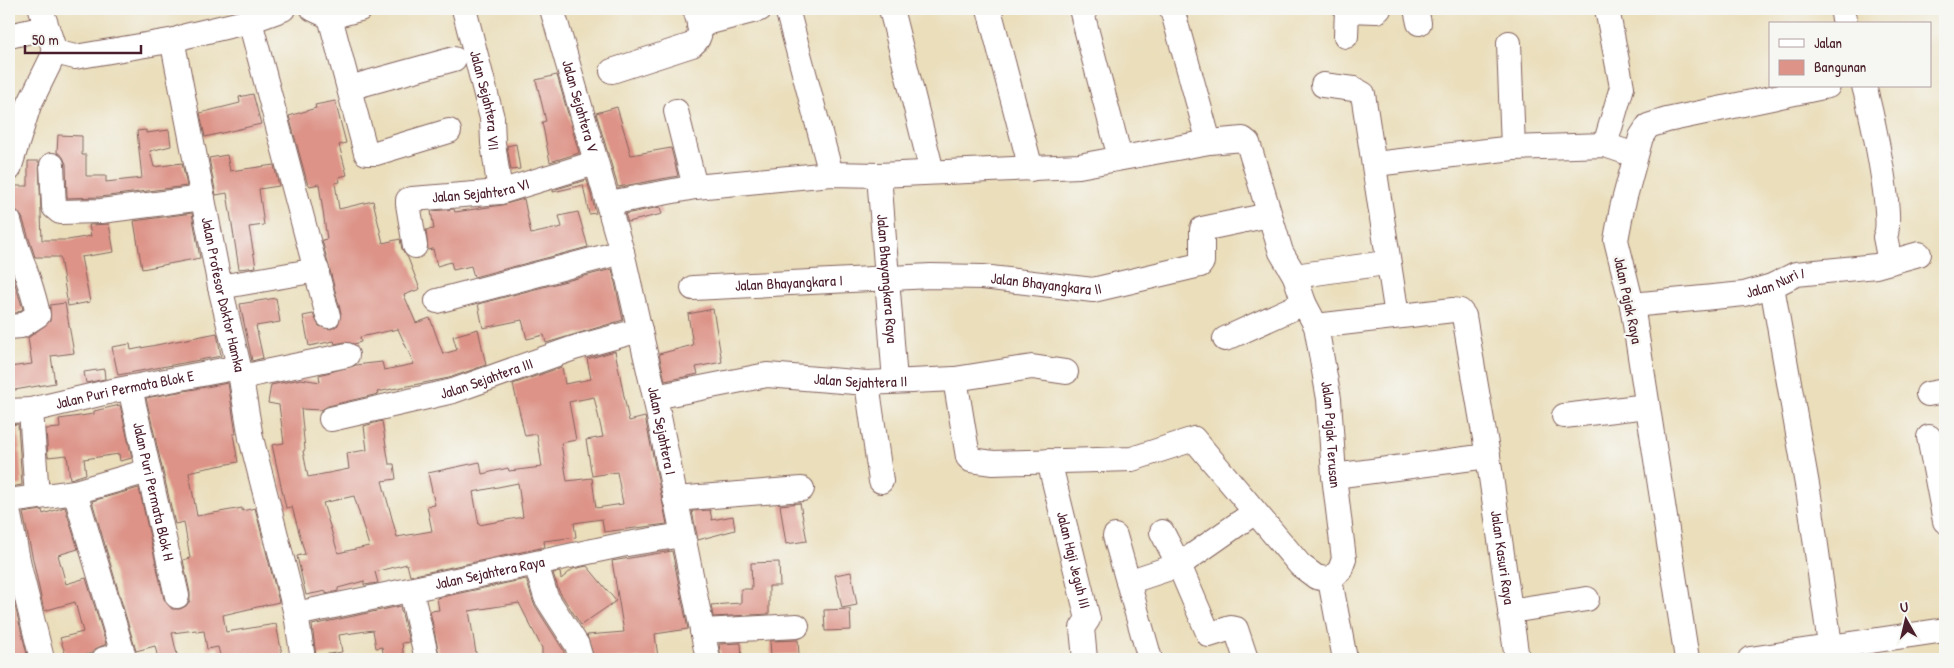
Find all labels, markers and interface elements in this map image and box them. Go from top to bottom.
scale bar [25,22,141,54]
legend [1769,22,1932,88]
text: 50 m [32,29,59,50]
text: Jalan [1814,32,1842,53]
street label: Jalan Sejahtera VII [465,48,505,152]
text: Bangunan [1814,56,1867,77]
street label: Jalan Sejahtera V [557,57,604,155]
street label: Jalan Sejahtera VI [431,173,532,207]
street label: Jalan Bhayangkara Raya [872,213,903,344]
street label: Jalan Profesor Doktor Hamka [197,215,251,374]
street label: Jalan Pajak Raya [1609,254,1648,346]
street label: Jalan Nuri I [1743,262,1805,303]
street label: Jalan Bhayangkara II [990,267,1104,300]
street label: Jalan Bhayangkara I [734,269,843,296]
street label: Jalan Sejahtera III [438,352,536,404]
street label: Jalan Puri Permata Blok E [53,365,196,414]
street label: Jalan Sejahtera II [813,368,908,393]
street label: Jalan Pajak Terusan [1316,380,1346,489]
street label: Jalan Sejahtera I [643,384,682,477]
street label: Jalan Puri Permata Blok H [128,420,180,563]
street label: Jalan Haji Jeguh III [1052,509,1096,611]
street label: Jalan Kasuri Raya [1486,509,1520,606]
street label: Jalan Sejahtera Raya [433,551,546,594]
north arrow [1882,596,1932,646]
text: U [1899,597,1910,617]

